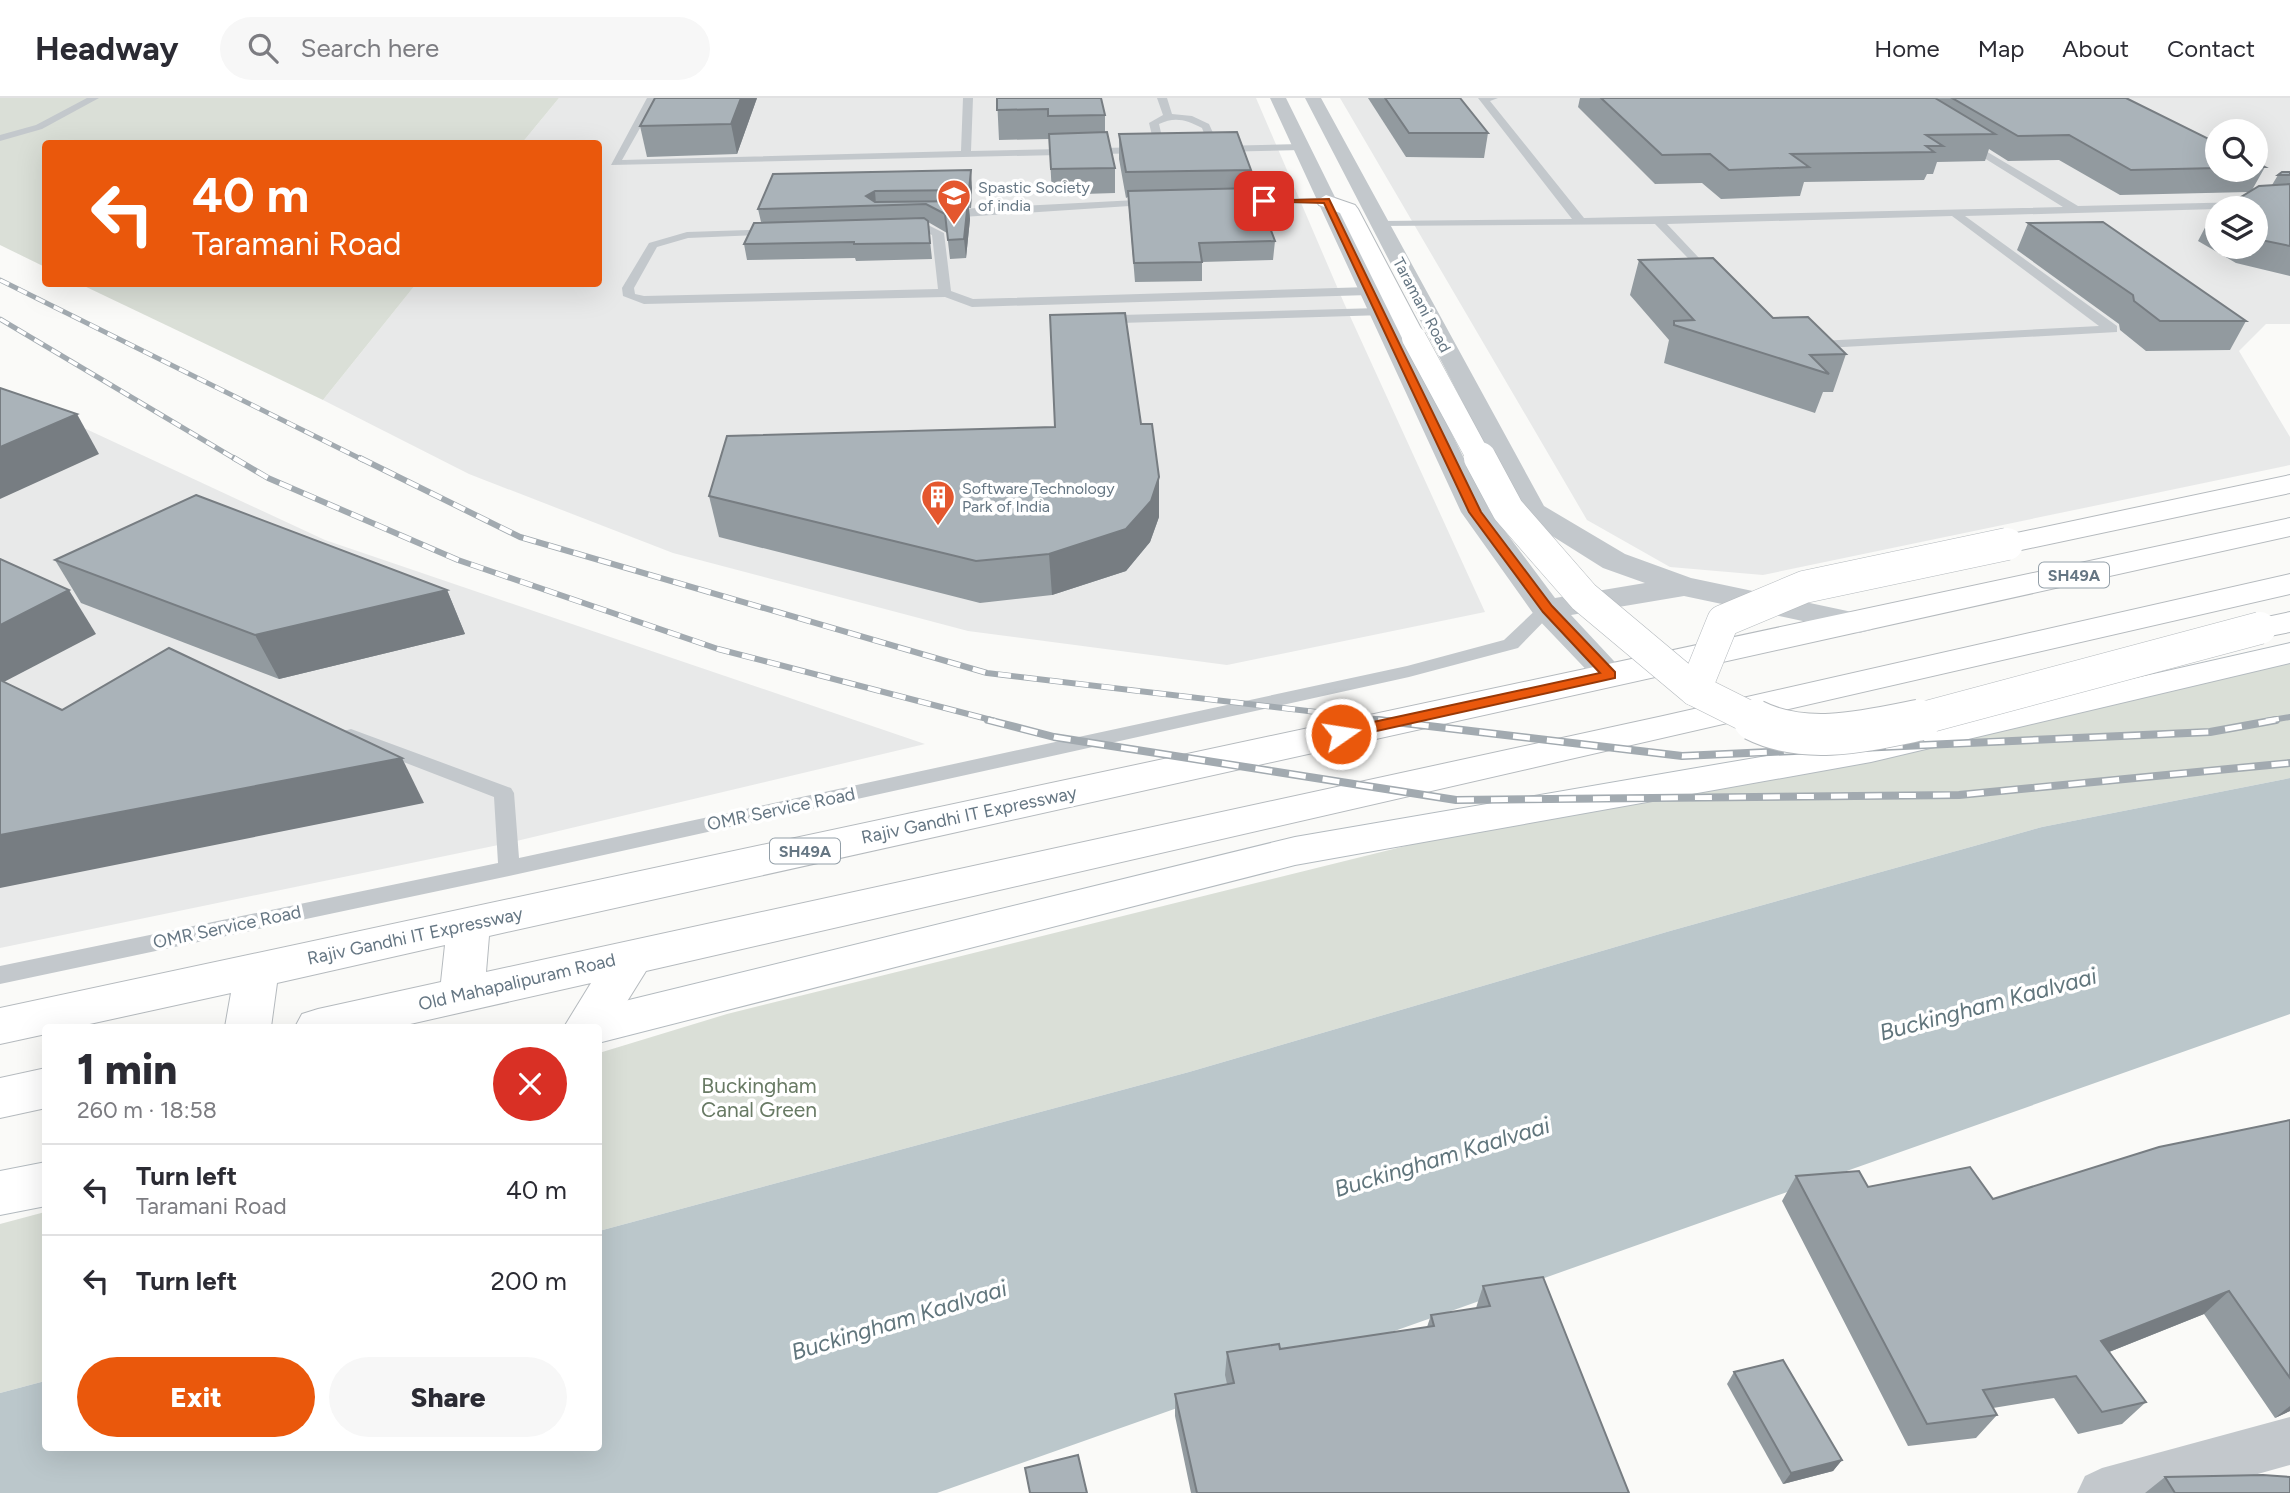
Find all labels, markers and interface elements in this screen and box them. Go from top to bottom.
search box [220,17,710,80]
text: Headway [35,29,178,68]
icon: search [244,29,282,67]
text: Search here [300,32,439,64]
text: Home [1874,34,1940,63]
text: Map [1978,34,2024,63]
text: About [2062,34,2129,63]
text: Contact [2167,34,2255,63]
map controls [2205,119,2268,259]
button: search [2205,119,2268,182]
text: 40 m [192,165,309,224]
icon: left [77,168,168,259]
pin [1234,171,1294,231]
school or university icon: Spastic Society of india [935,177,973,226]
place label: Spastic Society of india [978,178,1091,215]
icon: arrive [1245,182,1283,220]
button: layers [2205,196,2268,259]
text: Taramani Road [192,225,402,263]
street label: Taramani Road [1389,254,1455,356]
building icon: Software Technology Park of India [919,478,957,527]
place label: Software Technology Park of India [962,479,1115,516]
road number: SH49A [2039,562,2109,588]
position arrow [1304,697,1378,771]
street label: Rajiv Gandhi IT Expressway [859,781,1079,849]
street label: OMR Service Road [705,783,857,835]
road number: SH49A [770,838,840,864]
street label: OMR Service Road [151,901,303,953]
street label: Rajiv Gandhi IT Expressway [305,902,525,970]
street label: Old Mahapalipuram Road [416,949,618,1015]
water label: Buckingham Kaalvaai [1876,961,2100,1046]
text: 1 min [77,1044,177,1095]
button: close [493,1047,567,1121]
park label: Buckingham Canal Green [701,1073,817,1122]
text: 260 m · 18:58 [77,1096,217,1124]
water label: Buckingham Kaalvaai [1331,1111,1554,1203]
text: Turn left [136,1160,237,1192]
icon: left [77,1171,115,1209]
text: 40 m [506,1174,567,1206]
text: Taramani Road [136,1192,287,1220]
icon: left [77,1262,115,1300]
text: Turn left [136,1265,237,1297]
text: 200 m [491,1265,567,1297]
water label: Buckingham Kaalvaai [788,1274,1011,1366]
button: Exit [77,1357,315,1437]
button: Share [329,1357,567,1437]

